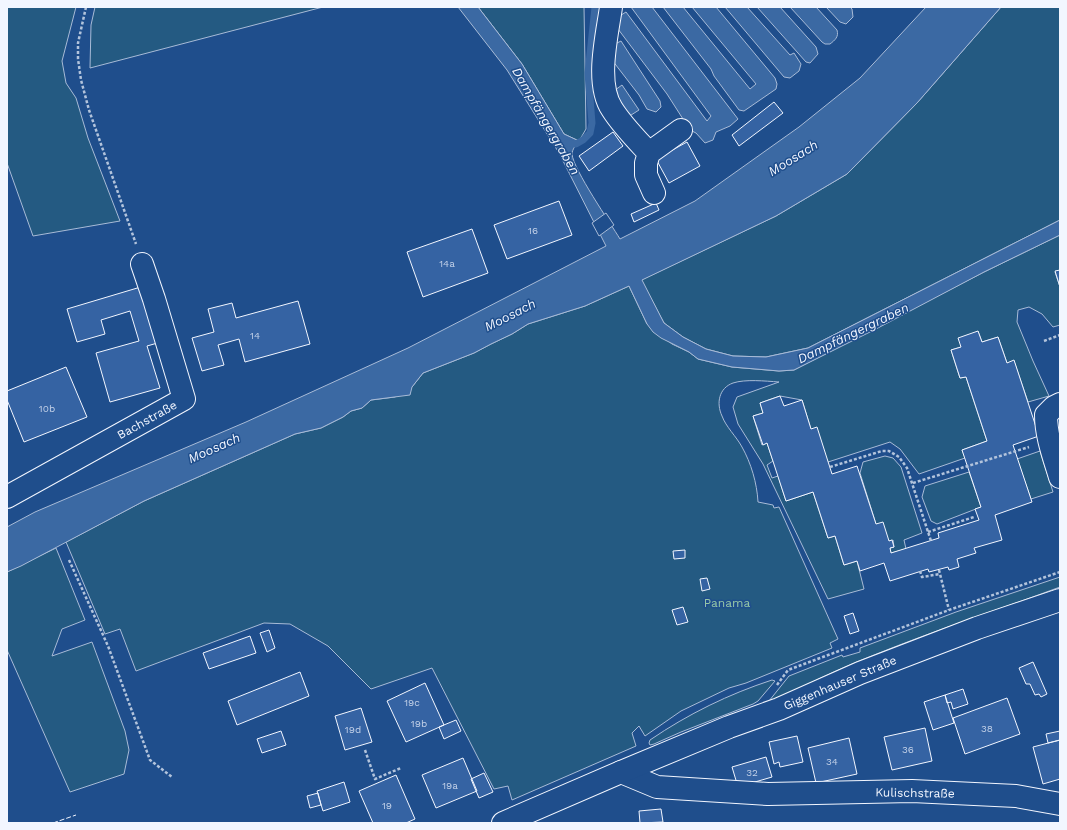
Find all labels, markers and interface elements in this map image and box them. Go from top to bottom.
water label: Dampfängergraben [509,64,583,178]
water label: Moosach [765,137,821,179]
house number: 16 [528,225,538,236]
house number: 14a [439,258,455,269]
water label: Moosach [482,296,538,334]
water label: Dampfängergraben [795,299,911,366]
house number: 14 [250,330,260,341]
street label: Bachstraße [115,398,179,442]
house number: 10b [39,403,55,414]
water label: Moosach [186,430,243,466]
park label: Panama [704,596,750,610]
street label: Giggenhauser Straße [782,653,899,713]
house number: 19c [404,697,420,708]
house number: 19b [411,718,427,729]
house number: 38 [981,723,993,734]
house number: 19d [345,724,361,735]
house number: 36 [902,744,914,755]
house number: 34 [826,756,838,767]
house number: 32 [746,767,758,778]
house number: 19a [442,780,458,791]
street label: Kulischstraße [875,785,955,801]
house number: 19 [382,800,392,811]

